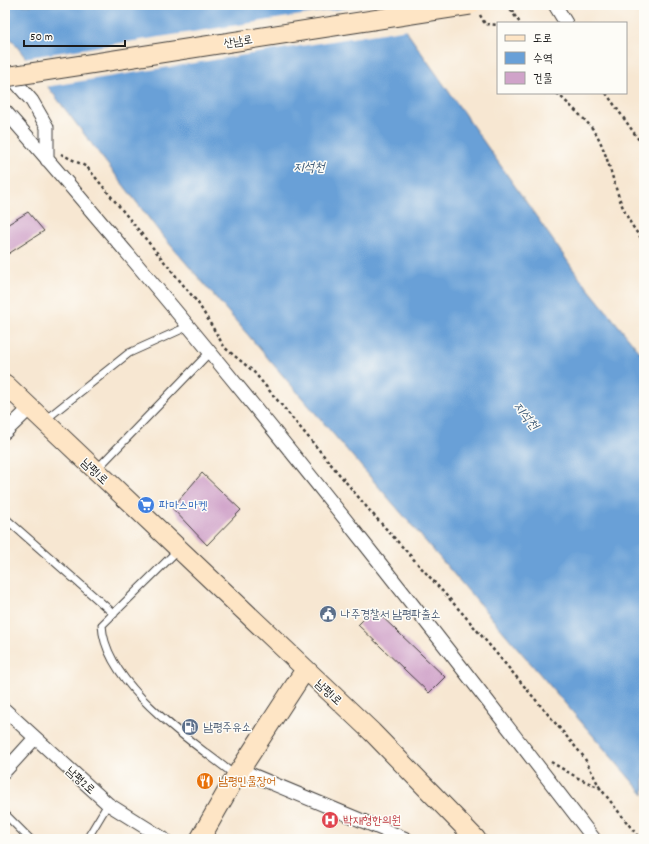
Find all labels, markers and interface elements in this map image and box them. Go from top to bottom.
scale bar [24,22,125,48]
legend [497,22,627,94]
text: 50 m [30,29,53,46]
text: 도로 [533,31,552,48]
street label: 산남로 [223,32,254,53]
text: 수역 [533,51,553,68]
text: 건물 [533,71,553,88]
water label: 지석천 [293,159,326,178]
water label: 지석천 [508,398,543,436]
street label: 남평1로 [77,455,111,489]
supermarket icon: 파마스마켓 [136,495,156,515]
place label: 파마스마켓 [159,498,207,515]
public building icon: 나주경찰서 남평파출소 [318,604,338,624]
place label: 나주경찰서 남평파출소 [341,607,440,624]
street label: 남평1로 [311,676,345,710]
fuel station icon: 남평주유소 [180,717,200,737]
place label: 남평주유소 [203,720,251,737]
street label: 남평2로 [62,763,98,799]
restaurant icon: 남평민물장어 [195,771,215,791]
place label: 남평민물장어 [218,774,276,791]
hospital icon: 박재형한의원 [320,810,340,830]
place label: 박재형한의원 [343,813,401,830]

